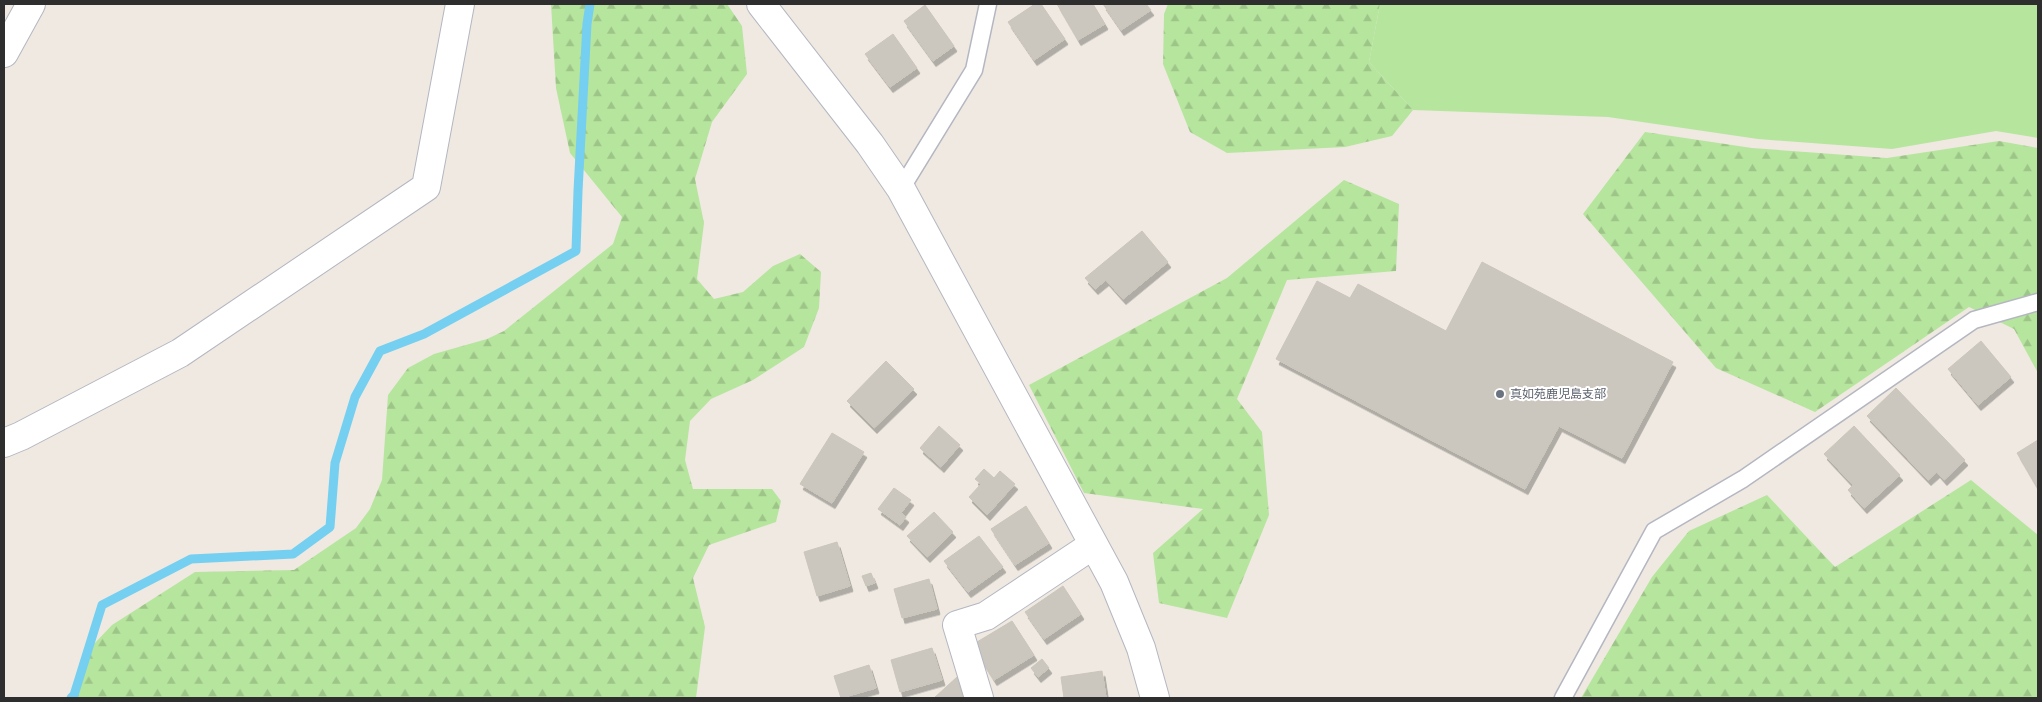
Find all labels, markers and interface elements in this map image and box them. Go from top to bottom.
place label: 真如苑鹿児島支部 [1510,385,1606,402]
marker: 真如苑鹿児島支部 [1494,388,1506,400]

